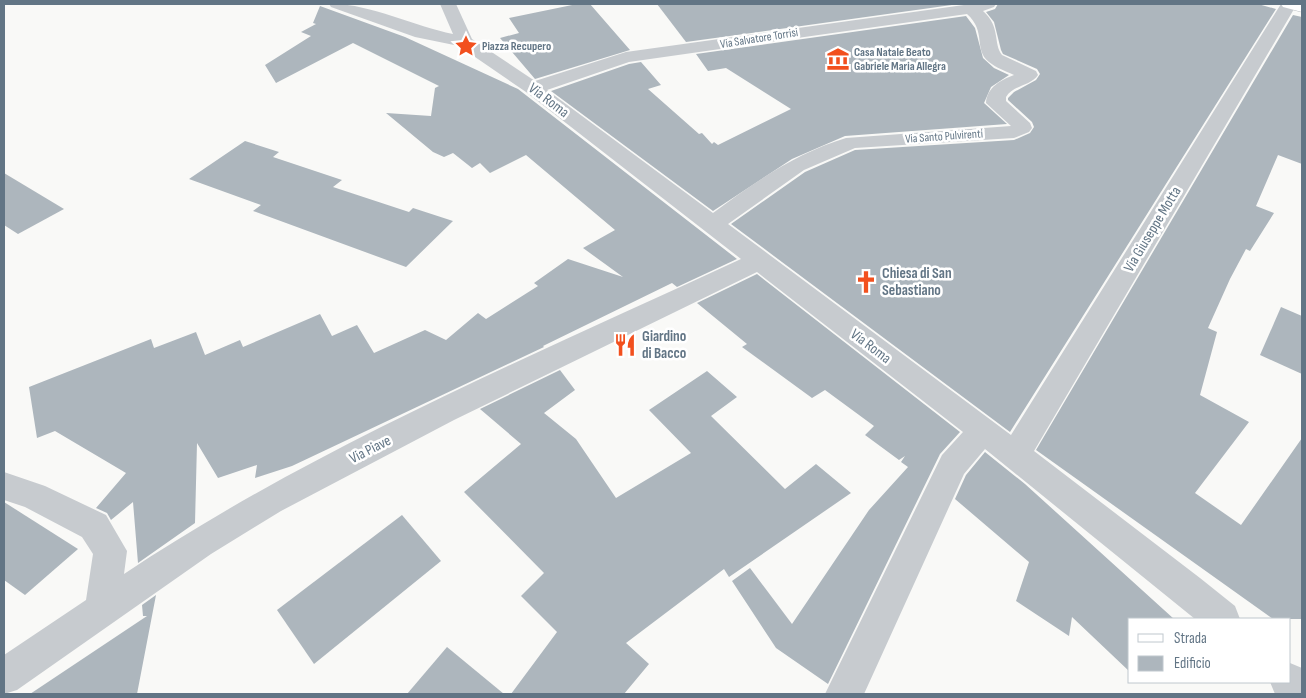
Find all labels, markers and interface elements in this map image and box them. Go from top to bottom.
street label: Via Salvatore Torrisi [719,25,799,52]
place icon: Piazza Recupero [453,33,479,59]
place label: Piazza Recupero [482,39,551,54]
place label: Casa Natale Beato Gabriele Maria Allegra [854,45,946,74]
museum icon: Casa Natale Beato Gabriele Maria Allegra [825,46,851,72]
street label: Via Roma [525,79,573,122]
street label: Via Santo Pulvirenti [905,126,983,147]
street label: Via Giuseppe Motta [1119,183,1186,276]
place label: Chiesa di San Sebastiano [882,264,952,300]
church icon: Chiesa di San Sebastiano [853,269,879,295]
street label: Via Roma [847,325,895,368]
place label: Giardino di Bacco [642,327,686,363]
restaurant icon: Giardino di Bacco [612,332,638,358]
street label: Via Piave [346,431,394,468]
legend [1128,618,1291,683]
text: Strada [1174,629,1207,648]
text: Edificio [1174,654,1211,673]

